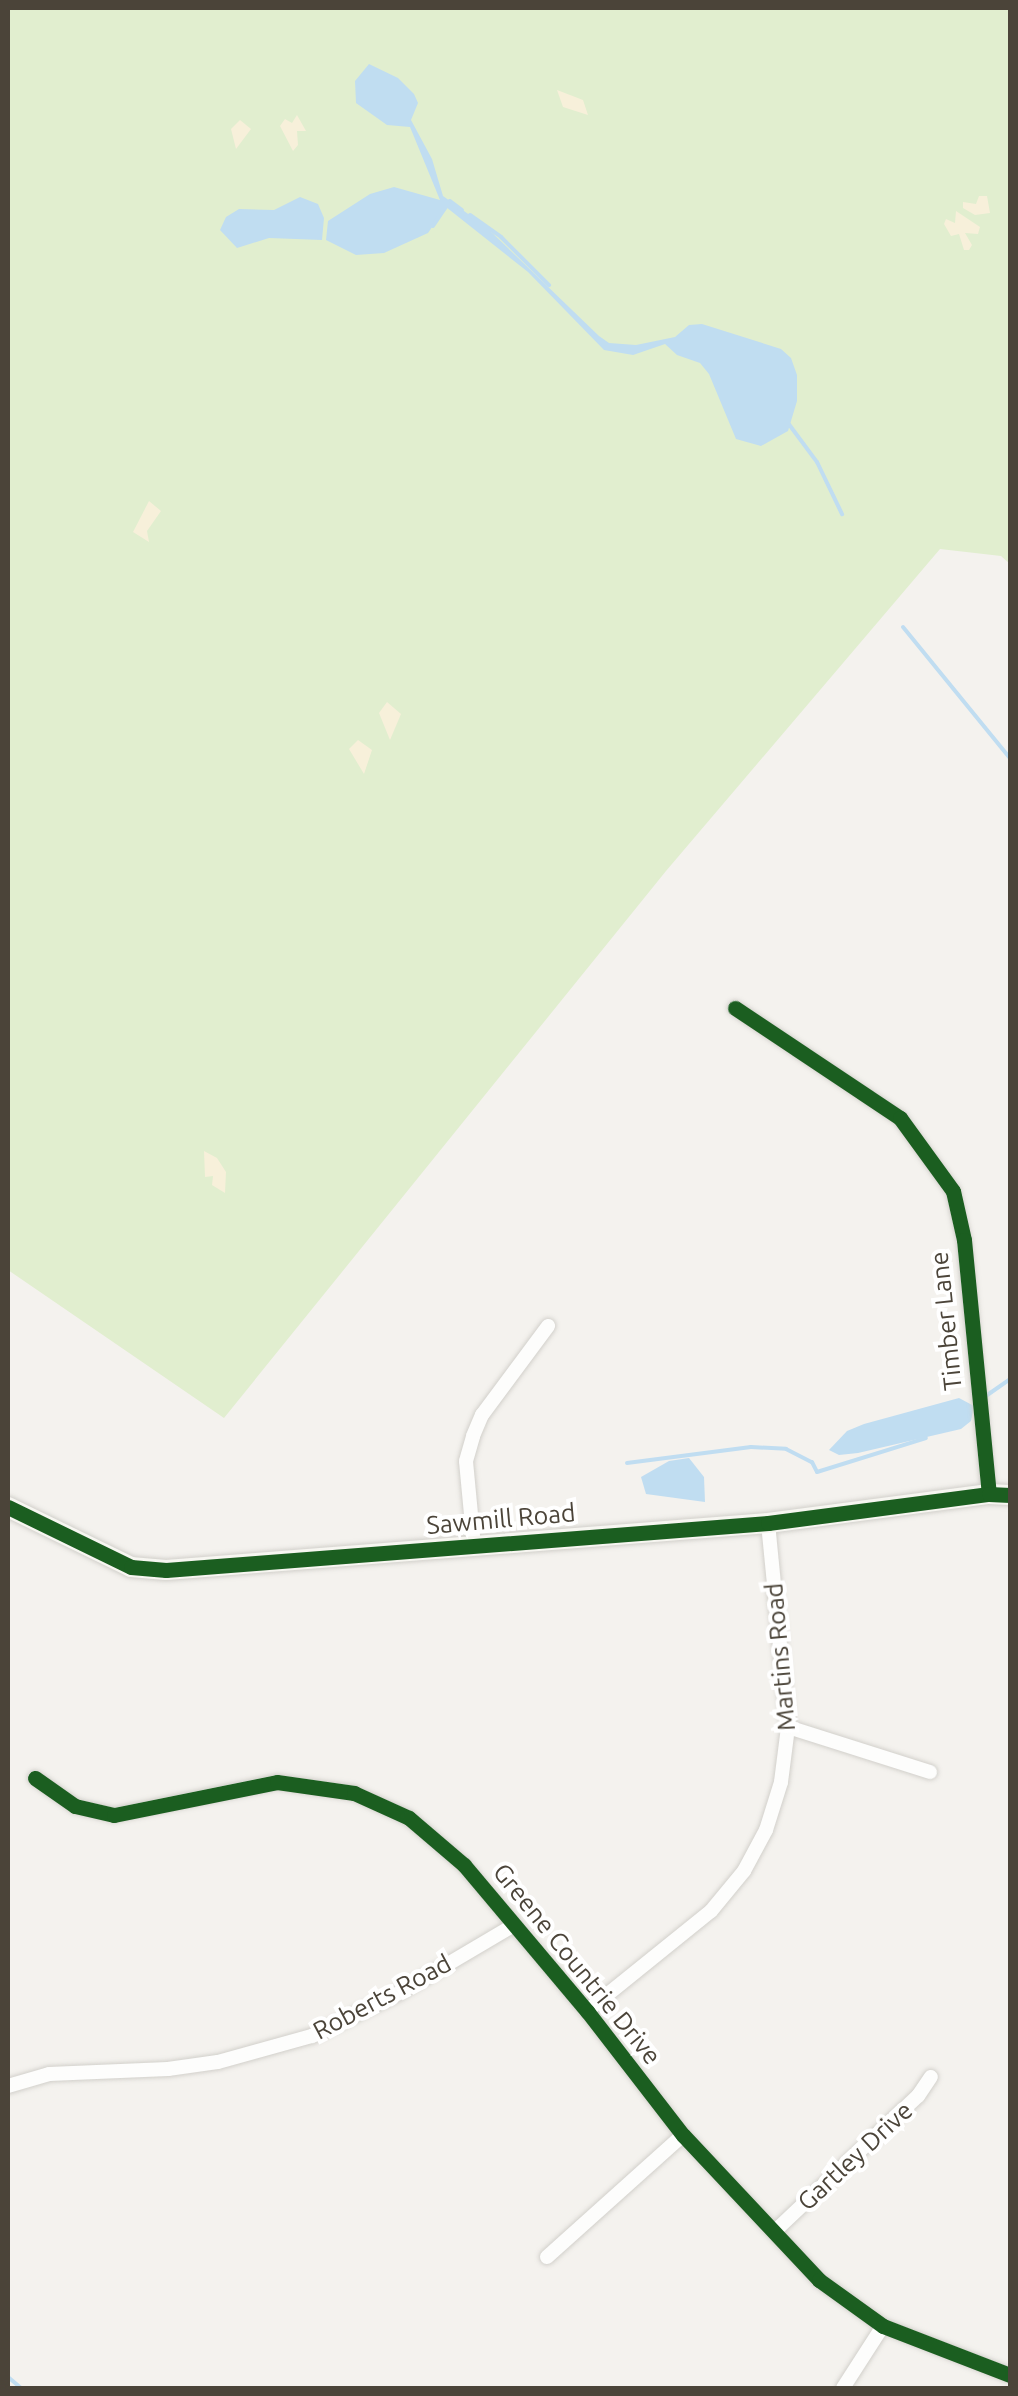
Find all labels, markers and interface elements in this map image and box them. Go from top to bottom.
street label: Timber Lane [924,1250,968,1392]
street label: Sawmill Road [425,1498,577,1540]
street label: Martins Road [759,1582,801,1732]
street label: Greene Countrie Drive [487,1857,667,2071]
street label: Roberts Road [308,1948,456,2046]
street label: Gartley Drive [791,2095,919,2217]

